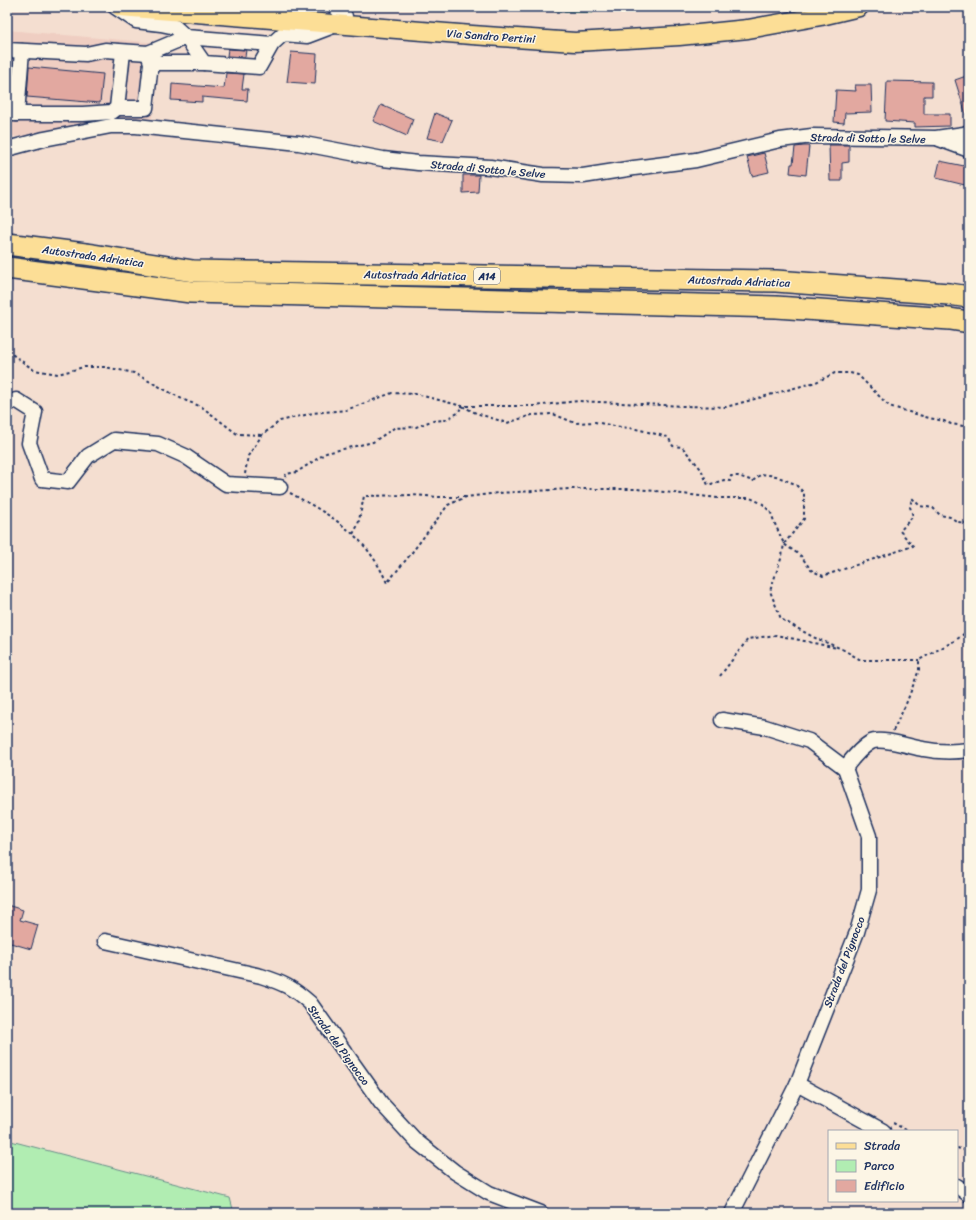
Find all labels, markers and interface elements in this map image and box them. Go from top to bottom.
street label: Via Sandro Pertini [446,24,537,49]
street label: Strada di Sotto le Selve [810,128,926,149]
street label: Strada di Sotto le Selve [430,155,547,184]
street label: Autostrada Adriatica [40,240,145,273]
street label: Autostrada Adriatica [363,265,467,286]
road number: A14 [474,268,500,284]
street label: Autostrada Adriatica [687,270,791,293]
street label: Strada del Pignocco [818,913,871,1011]
street label: Strada del Pignocco [303,1001,375,1090]
legend [828,1130,958,1202]
text: Strada [864,1135,901,1157]
text: Parco [864,1155,894,1177]
text: Edificio [864,1175,904,1197]

